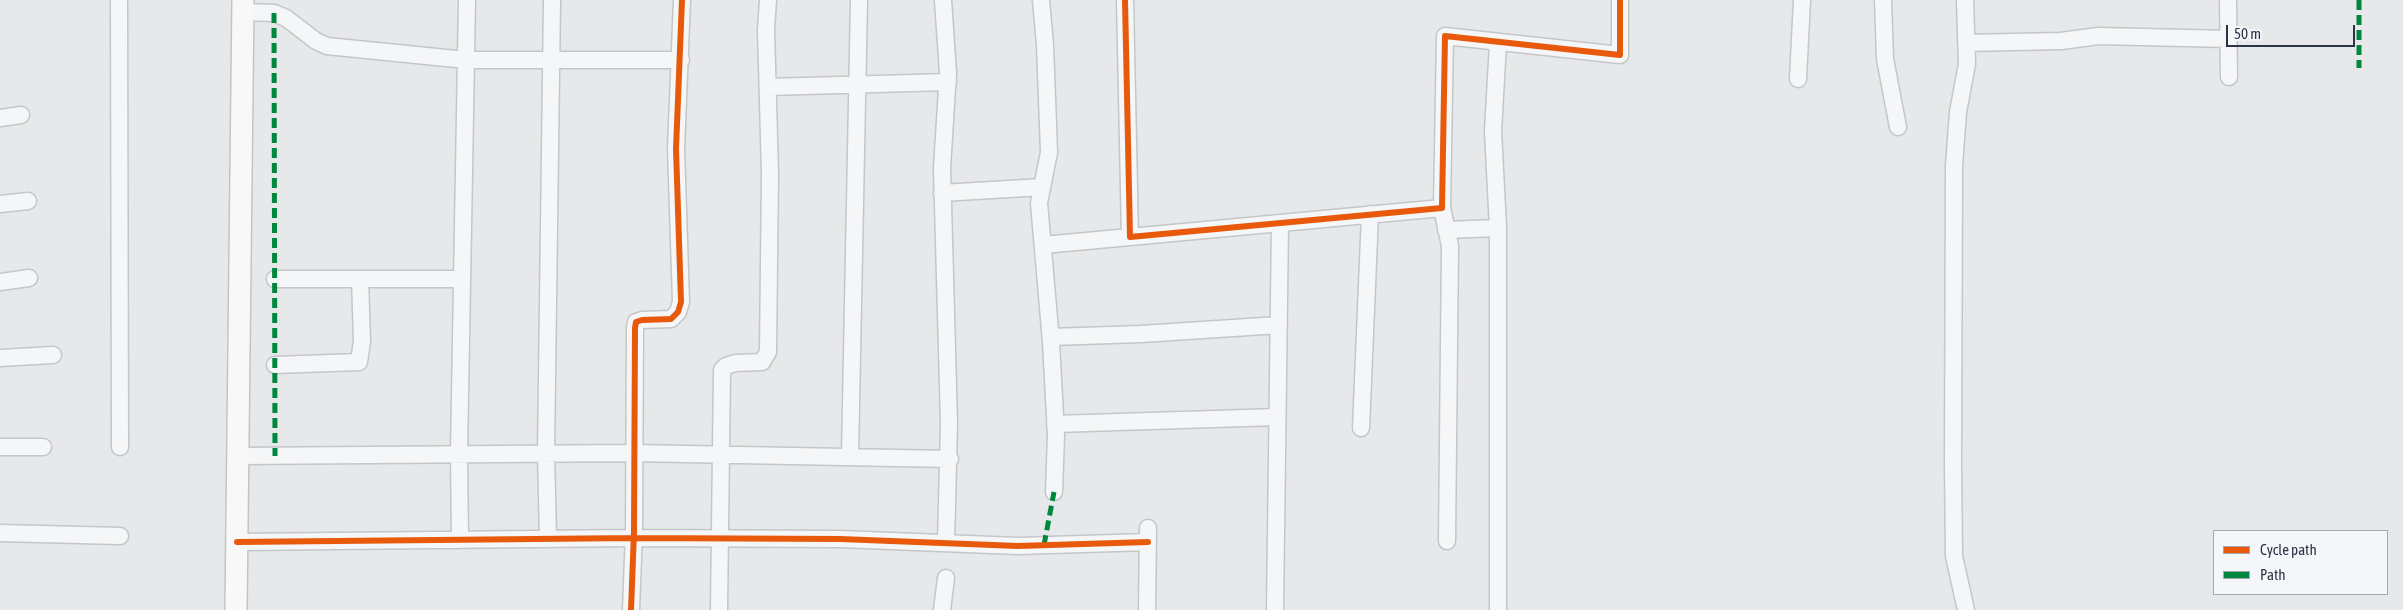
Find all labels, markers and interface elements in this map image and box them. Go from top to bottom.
scale bar [2228,15,2357,47]
text: 50 m [2234,25,2261,42]
legend [2213,530,2388,595]
text: Cycle path [2260,541,2317,558]
text: Path [2260,566,2286,583]

